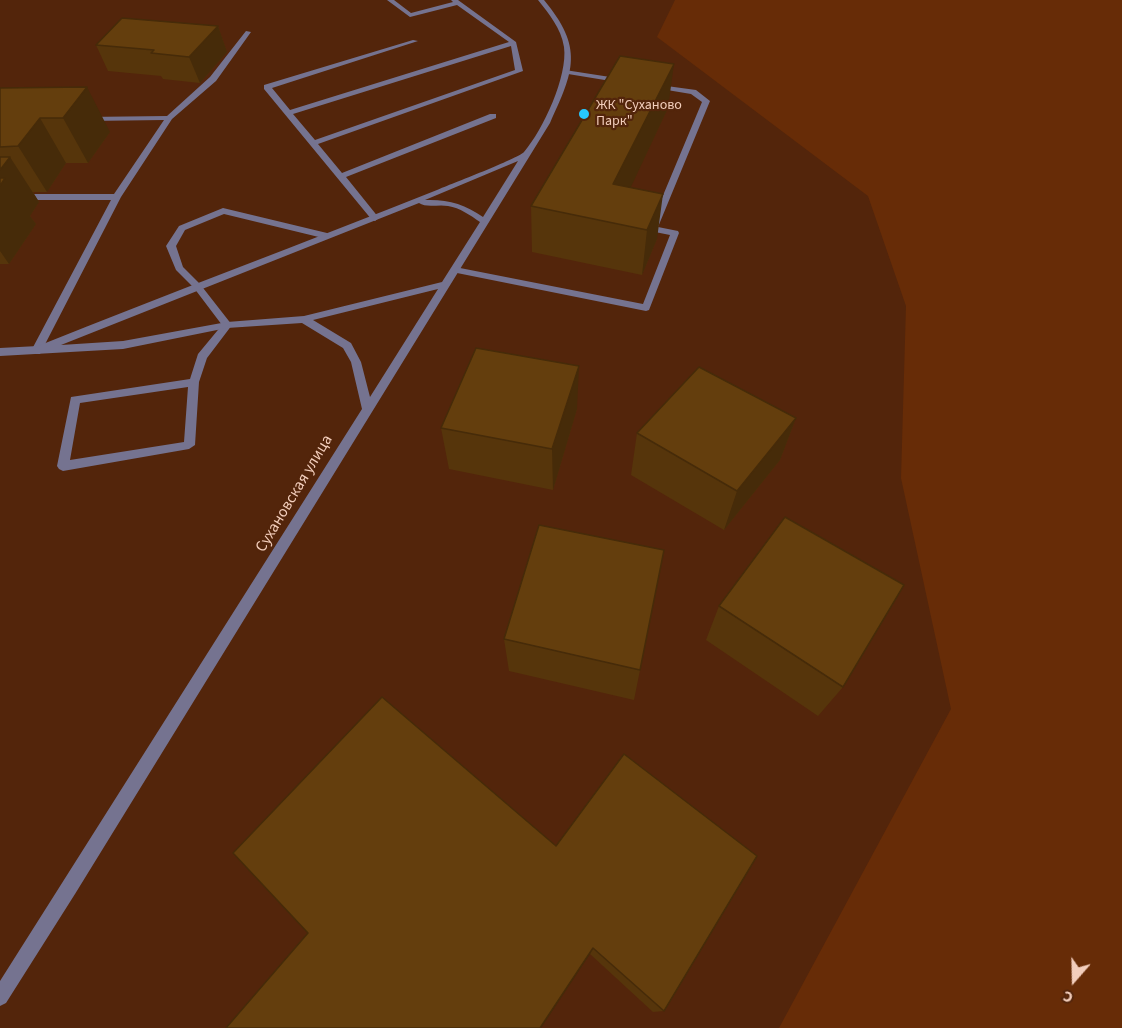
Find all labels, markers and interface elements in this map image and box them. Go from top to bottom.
place label: ЖК "Суханово Парк" [596,98,682,130]
marker: ЖК "Суханово Парк" [577,107,591,121]
street label: Сухановская улица [252,432,338,556]
north arrow [1044,950,1104,1010]
text: С [1060,985,1076,1009]

